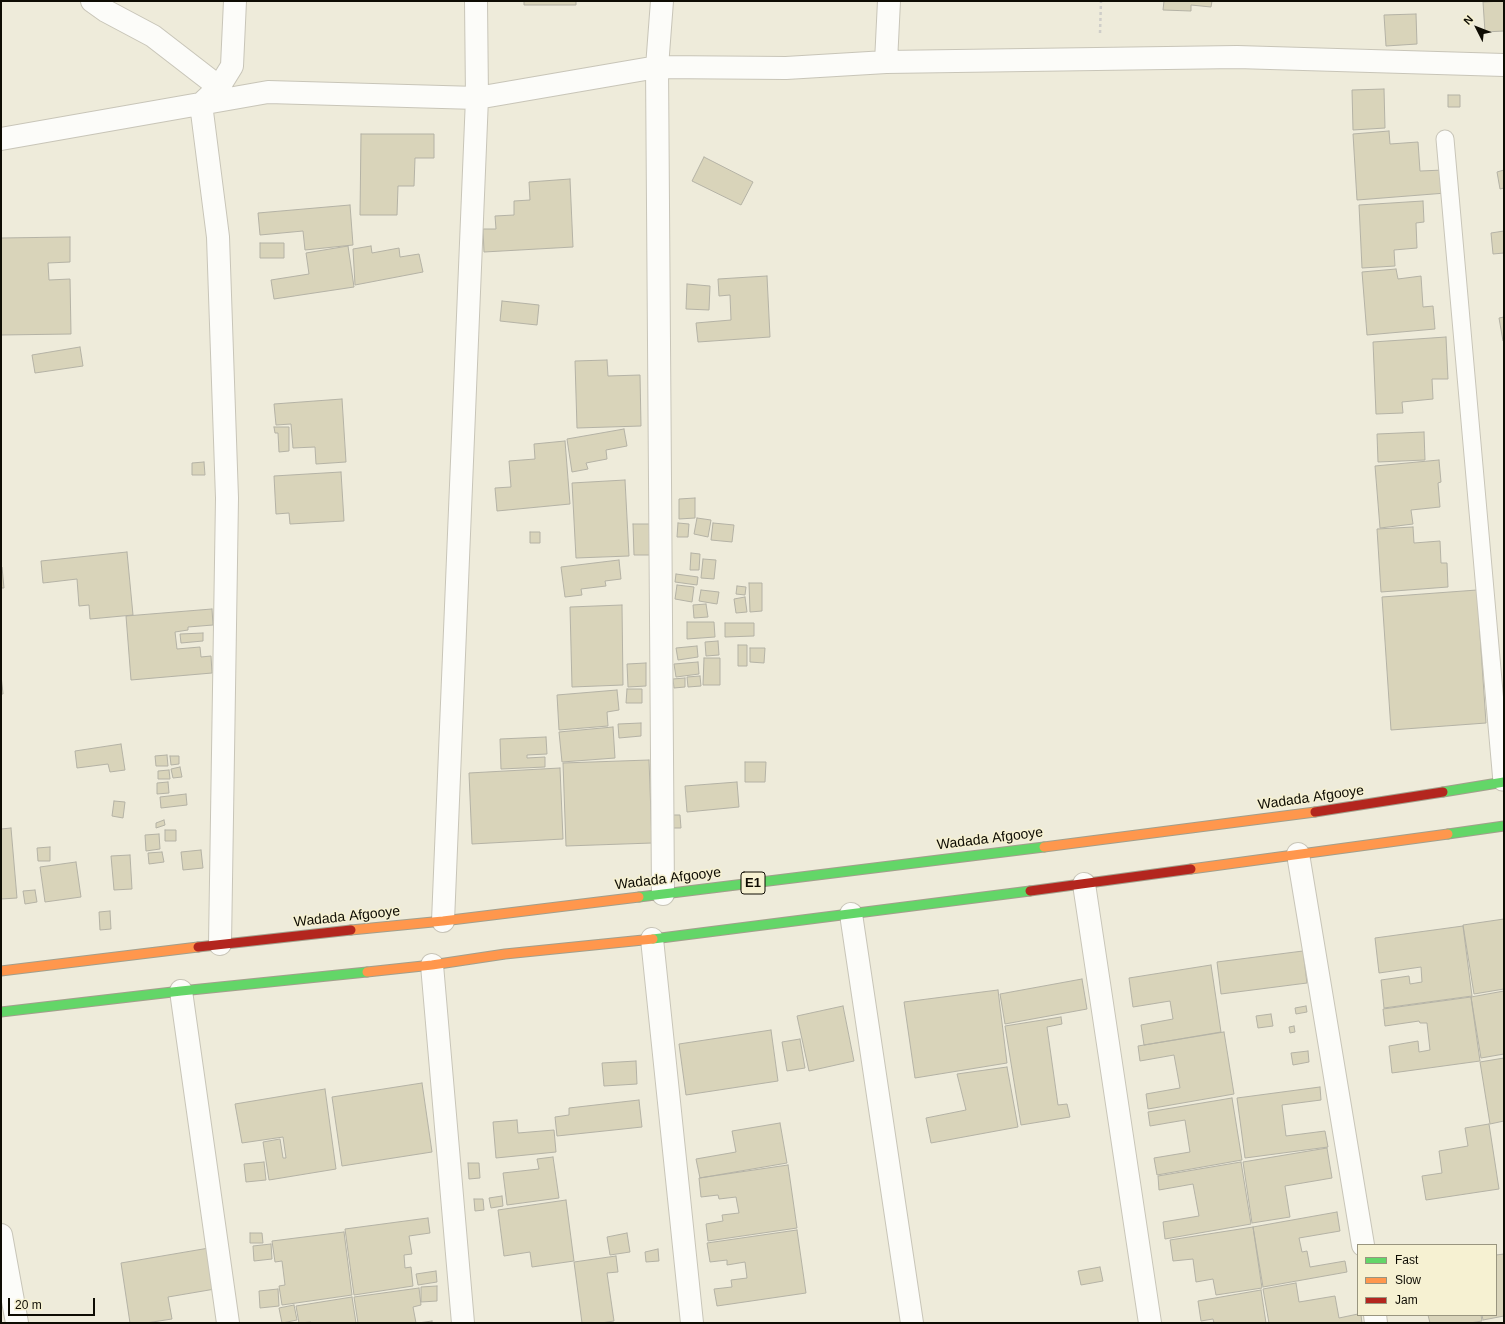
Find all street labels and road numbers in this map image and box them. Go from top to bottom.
street label: Wadada Afgooye [1257,782,1365,814]
street label: Wadada Afgooye [936,824,1044,854]
street label: Wadada Afgooye [614,864,722,894]
road number: E1 [741,872,765,894]
street label: Wadada Afgooye [293,903,401,931]

